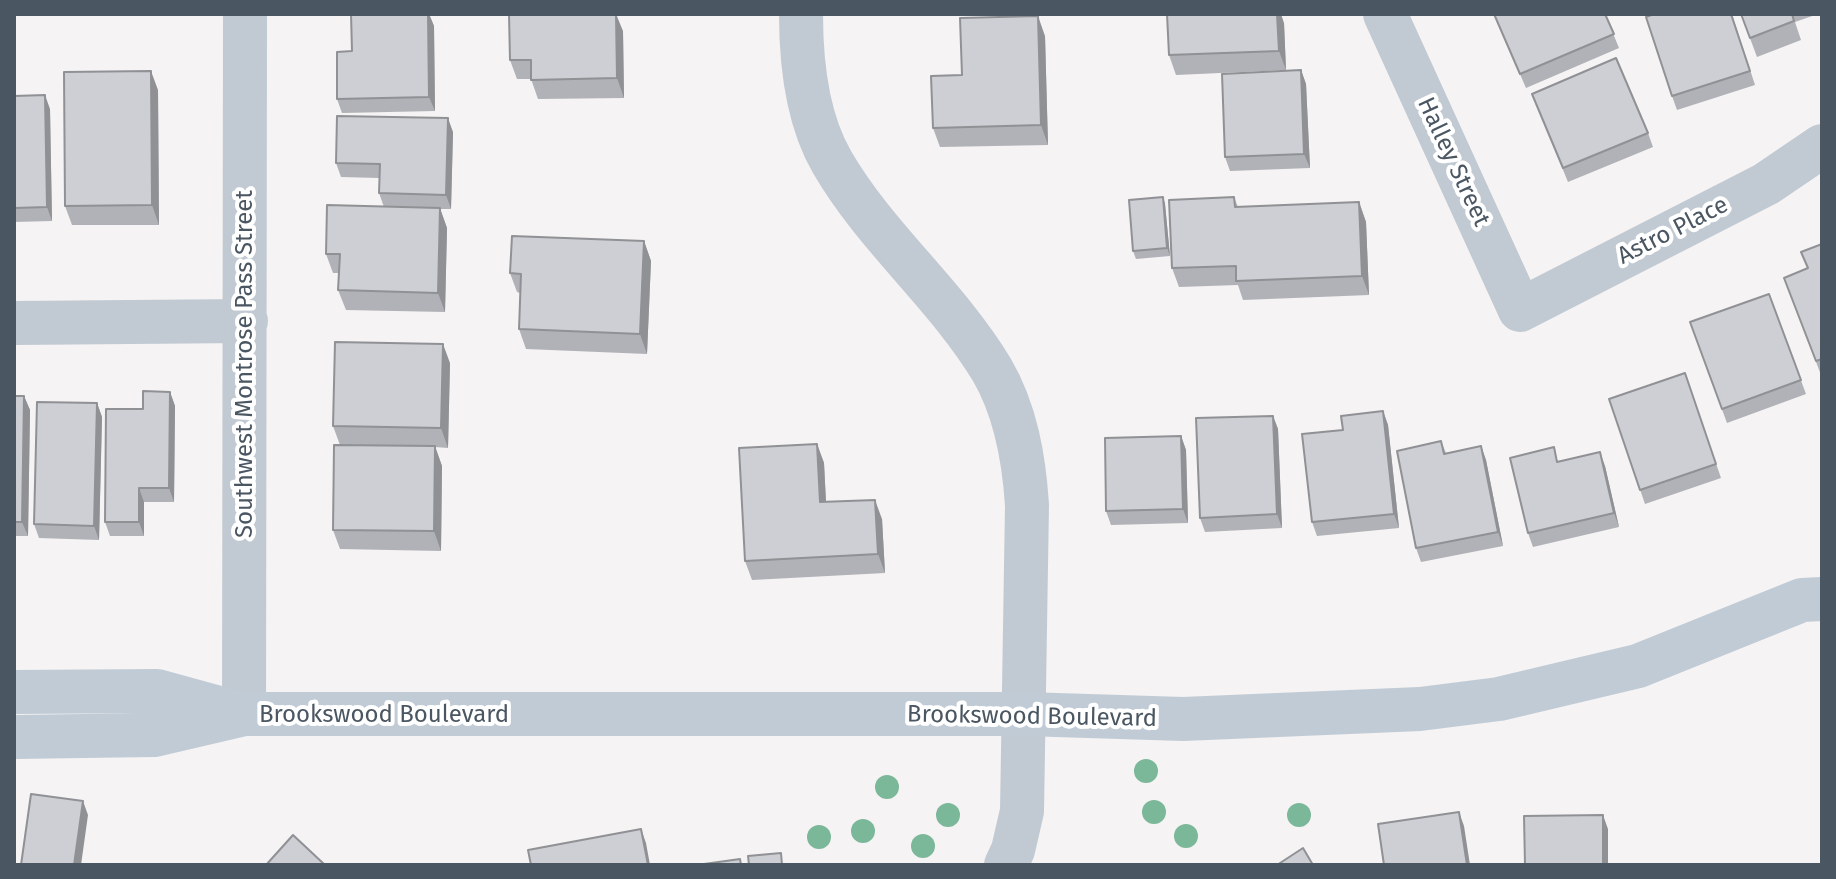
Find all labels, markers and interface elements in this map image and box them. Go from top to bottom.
street label: Halley Street [1411,93,1495,231]
street label: Southwest Montrose Pass Street [231,190,259,538]
street label: Astro Place [1613,191,1733,271]
street label: Brookswood Boulevard [907,700,1157,734]
street label: Brookswood Boulevard [259,701,509,729]

